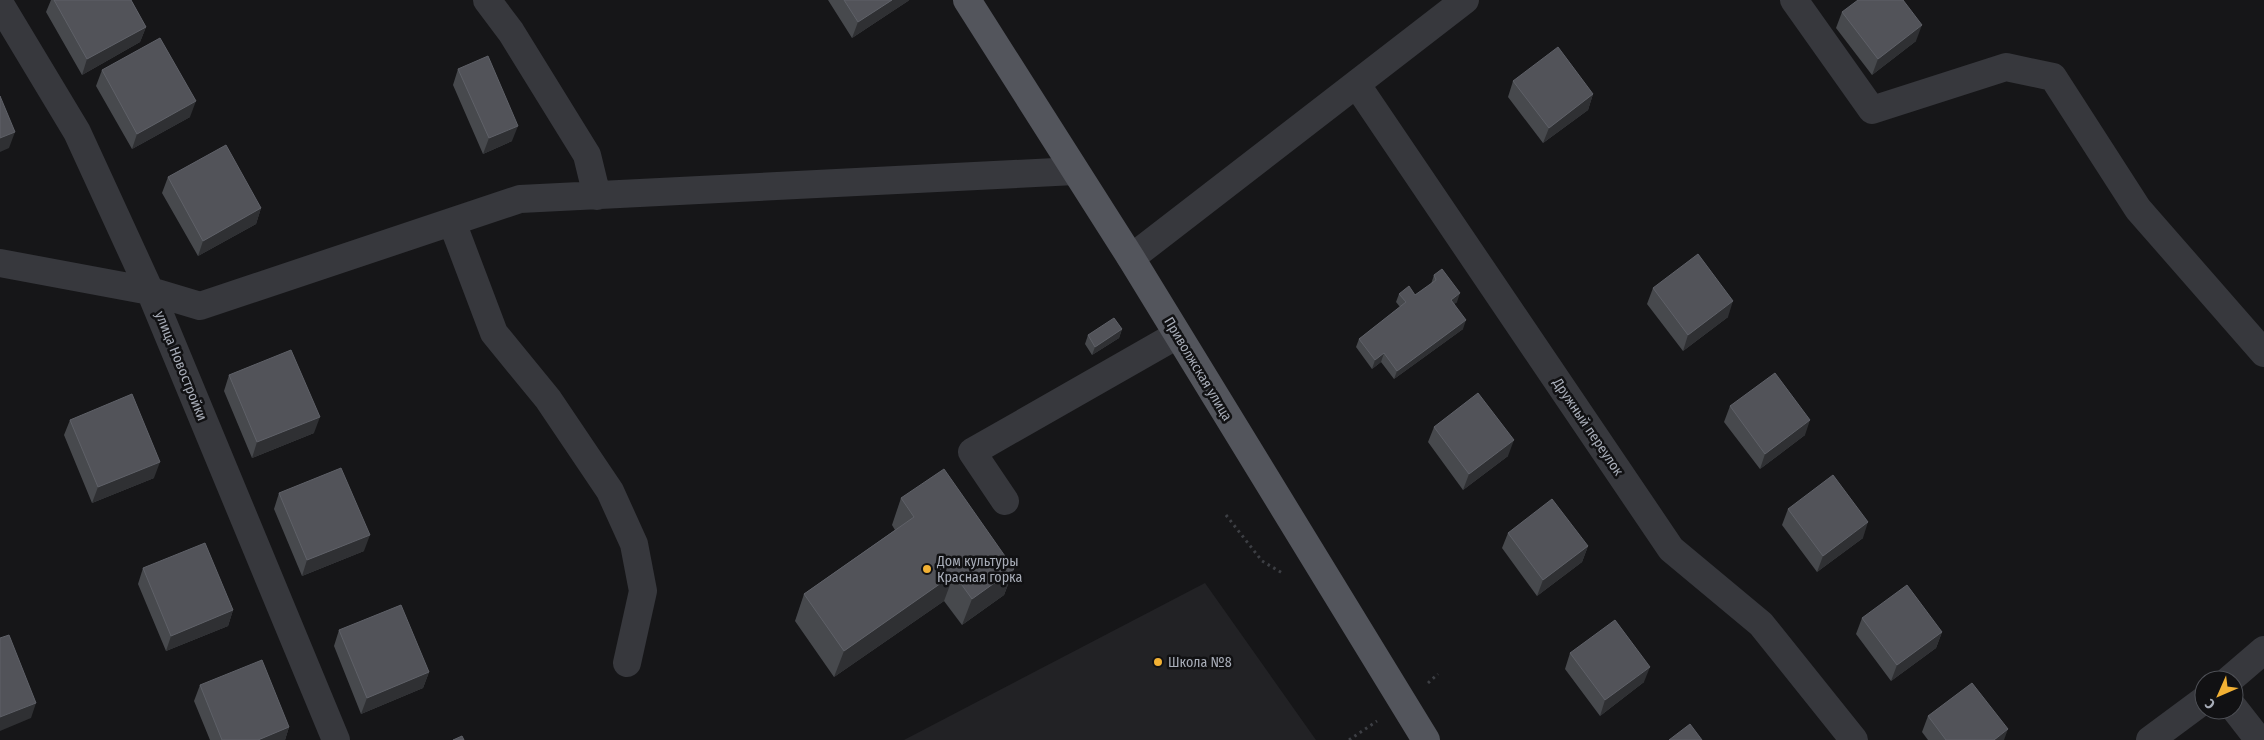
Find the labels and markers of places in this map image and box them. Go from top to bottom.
place label: Дом культуры Красная горка [936,553,1022,586]
marker: Дом культуры Красная горка [921,563,933,575]
place label: Школа №8 [1168,654,1232,671]
marker: Школа №8 [1152,656,1164,668]

